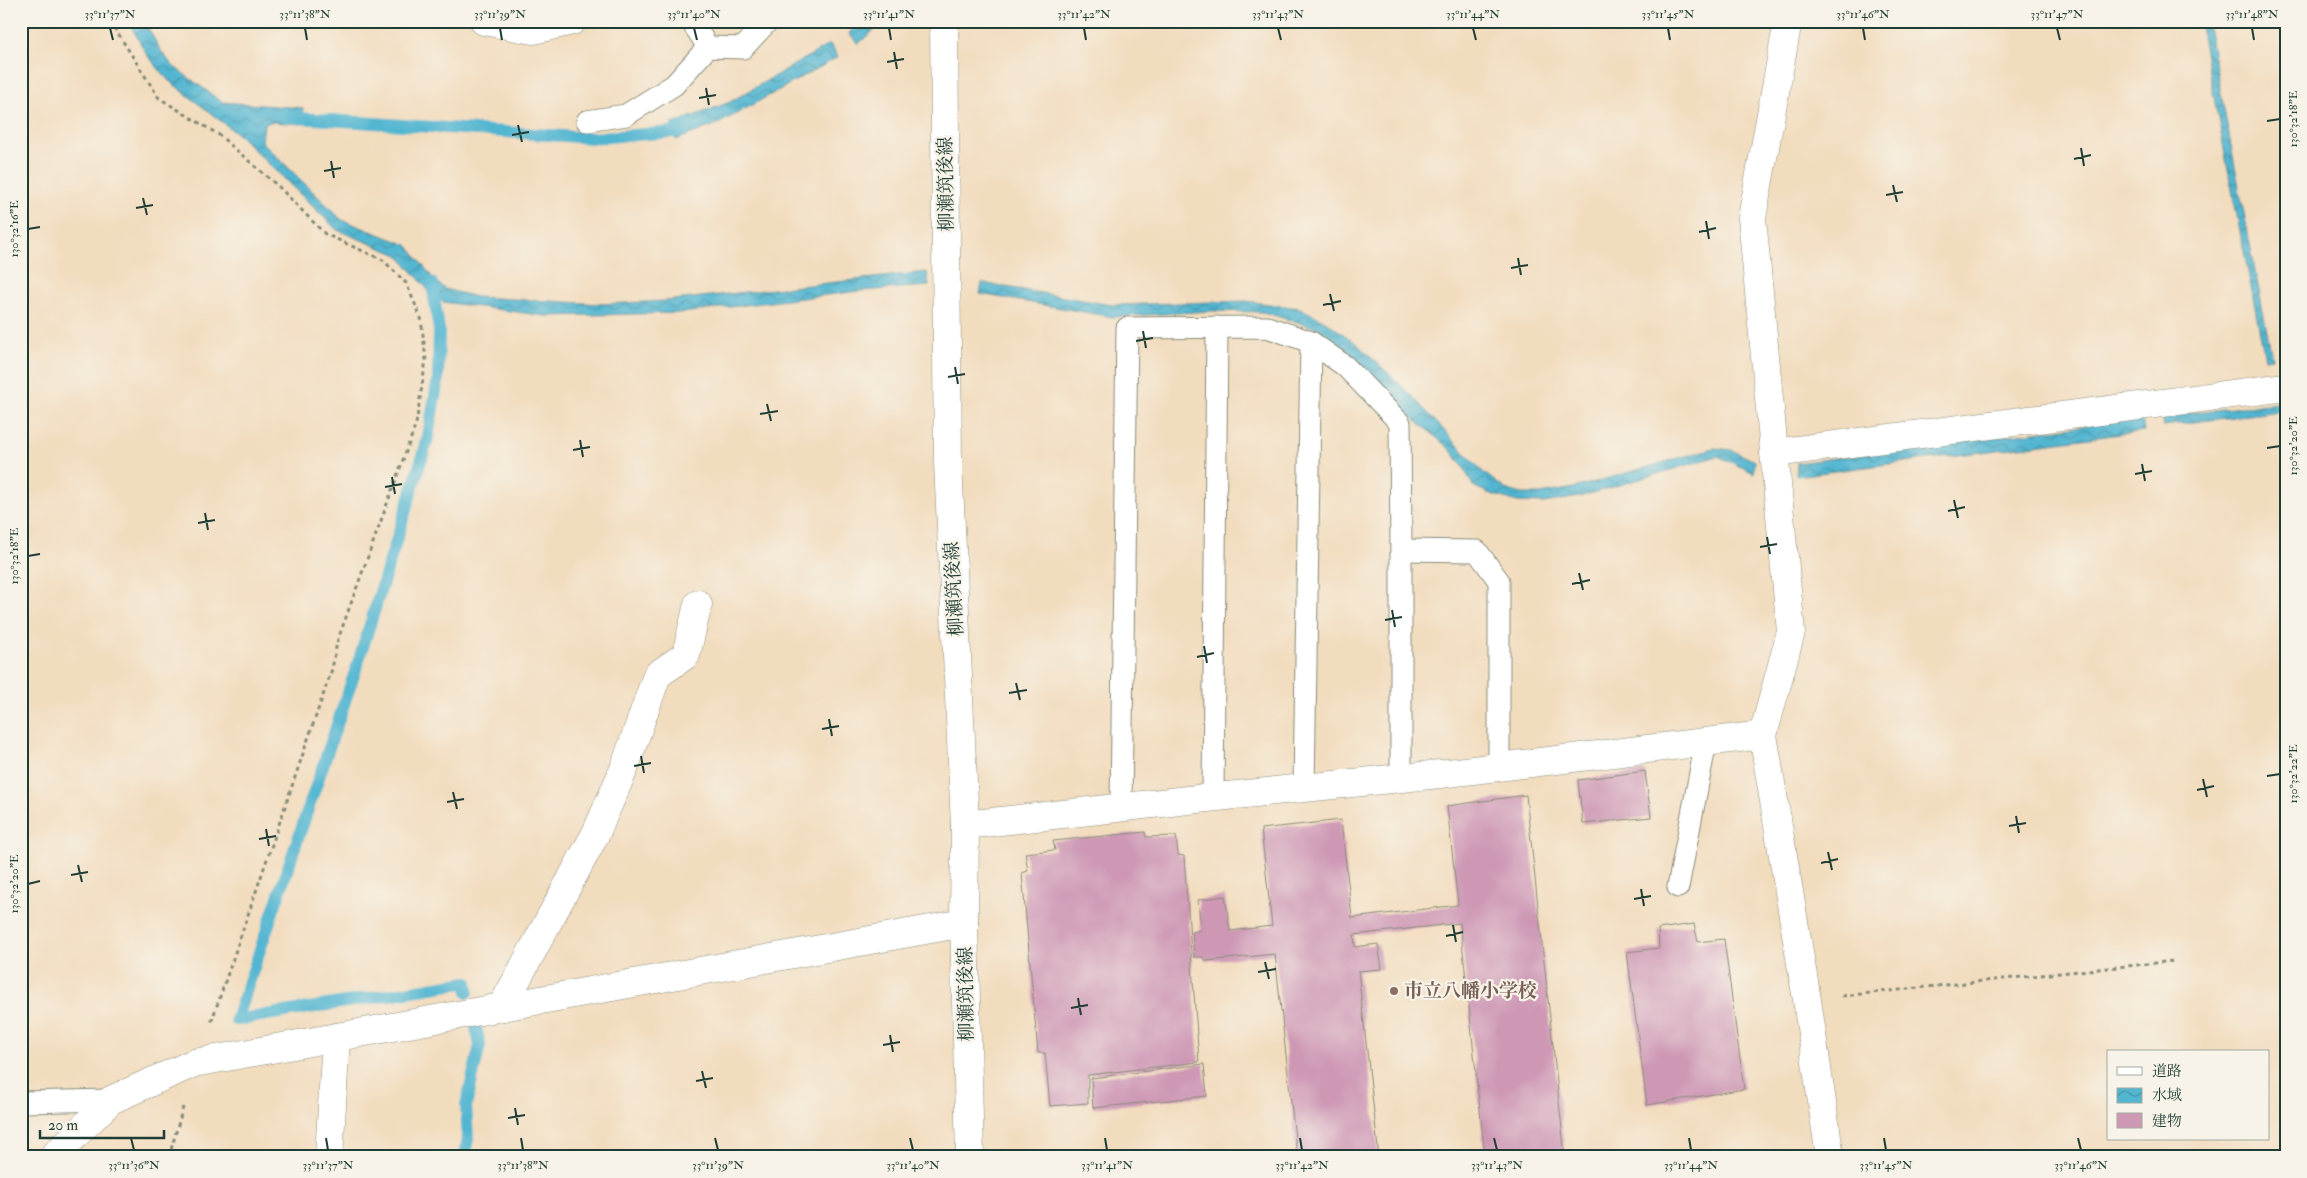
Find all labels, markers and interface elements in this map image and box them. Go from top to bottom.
text: 33°11'37"N [84,7,136,22]
text: 33°11'38"N [279,7,331,22]
text: 33°11'39"N [474,7,526,22]
text: 33°11'40"N [667,7,721,22]
text: 33°11'41"N [863,7,915,22]
text: 33°11'42"N [1057,7,1111,22]
text: 33°11'43"N [1252,7,1304,22]
text: 33°11'44"N [1446,7,1500,22]
text: 33°11'45"N [1642,7,1695,22]
text: 33°11'46"N [1836,7,1890,22]
text: 33°11'47"N [2031,7,2084,22]
text: 33°11'48"N [2225,7,2279,22]
text: 130°32'18"E [2286,90,2301,147]
street label: 柳瀬筑後線 [933,136,959,232]
text: 130°32'16"E [7,200,22,258]
text: 130°32'20"E [2286,416,2301,476]
text: 130°32'18"E [7,527,22,584]
street label: 柳瀬筑後線 [940,541,968,637]
text: 130°32'22"E [2286,744,2301,804]
text: 130°32'20"E [7,854,22,914]
street label: 柳瀬筑後線 [953,946,979,1042]
place label: 市立八幡小学校 [1404,979,1537,1003]
marker: 市立八幡小学校 [1388,985,1400,997]
legend [2107,1050,2270,1140]
text: 道路 [2152,1062,2182,1081]
text: 水域 [2152,1086,2182,1105]
scale bar [40,1108,164,1140]
text: 建物 [2152,1112,2182,1131]
text: 20 m [48,1116,78,1135]
text: 33°11'36"N [108,1158,160,1173]
text: 33°11'37"N [302,1158,354,1173]
text: 33°11'38"N [497,1158,549,1173]
text: 33°11'39"N [692,1158,744,1173]
text: 33°11'40"N [886,1158,940,1173]
text: 33°11'41"N [1081,1158,1133,1173]
text: 33°11'42"N [1275,1158,1329,1173]
text: 33°11'43"N [1471,1158,1523,1173]
text: 33°11'44"N [1664,1158,1718,1173]
text: 33°11'45"N [1860,1158,1913,1173]
text: 33°11'46"N [2054,1158,2108,1173]

